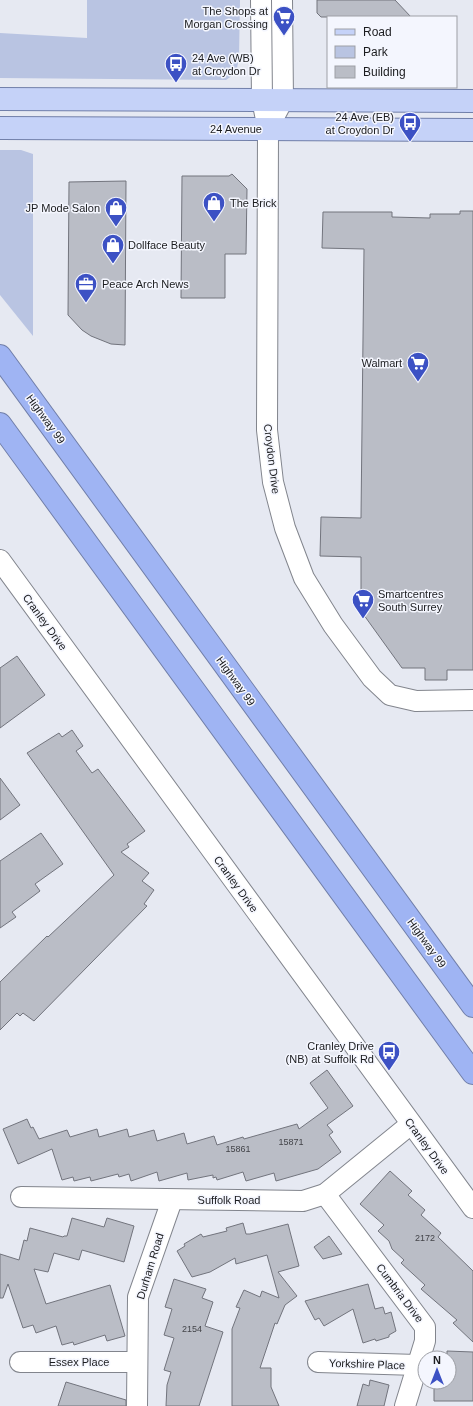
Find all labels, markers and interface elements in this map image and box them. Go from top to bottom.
supermarket icon: The Shops at Morgan Crossing [271,4,297,37]
place label: The Shops at Morgan Crossing [184,5,268,30]
legend [327,16,457,88]
text: Road [363,25,392,39]
text: Park [363,45,389,59]
bus stop icon: 24 Ave (WB) at Croydon Dr [163,51,189,84]
place label: 24 Ave (WB) at Croydon Dr [192,52,261,77]
text: Building [363,65,406,79]
bus stop icon: 24 Ave (EB) at Croydon Dr [397,110,423,143]
place label: 24 Ave (EB) at Croydon Dr [326,111,394,136]
street label: 24 Avenue [210,123,262,135]
shop icon: The Brick [201,190,227,223]
shop icon: JP Mode Salon [103,195,129,228]
place label: The Brick [230,197,277,209]
place label: JP Mode Salon [26,202,100,214]
shop icon: Dollface Beauty [100,232,126,265]
place label: Dollface Beauty [128,239,206,251]
office icon: Peace Arch News [73,271,99,304]
place label: Peace Arch News [102,278,189,290]
supermarket icon: Walmart [405,350,431,383]
place label: Walmart [361,357,402,369]
street label: Highway 99 [24,392,68,446]
street label: Croydon Drive [262,423,282,495]
supermarket icon: Smartcentres South Surrey [350,587,376,620]
place label: Smartcentres South Surrey [378,588,444,613]
street label: Cranley Drive [21,592,69,652]
street label: Highway 99 [214,654,258,708]
street label: Cranley Drive [212,854,260,914]
street label: Highway 99 [405,916,449,970]
bus stop icon: Cranley Drive (NB) at Suffolk Rd [376,1039,402,1072]
place label: Cranley Drive (NB) at Suffolk Rd [286,1040,374,1065]
street label: Cranley Drive [403,1116,451,1176]
house number: 15871 [278,1137,304,1147]
house number: 15861 [225,1144,251,1154]
street label: Suffolk Road [198,1194,260,1206]
street label: Durham Road [134,1231,166,1301]
house number: 2172 [415,1233,435,1243]
street label: Cumbria Drive [374,1261,426,1325]
house number: 2154 [182,1324,202,1334]
north arrow [417,1350,457,1390]
text: N [433,1354,441,1366]
street label: Essex Place [49,1356,109,1368]
street label: Yorkshire Place [329,1357,405,1371]

